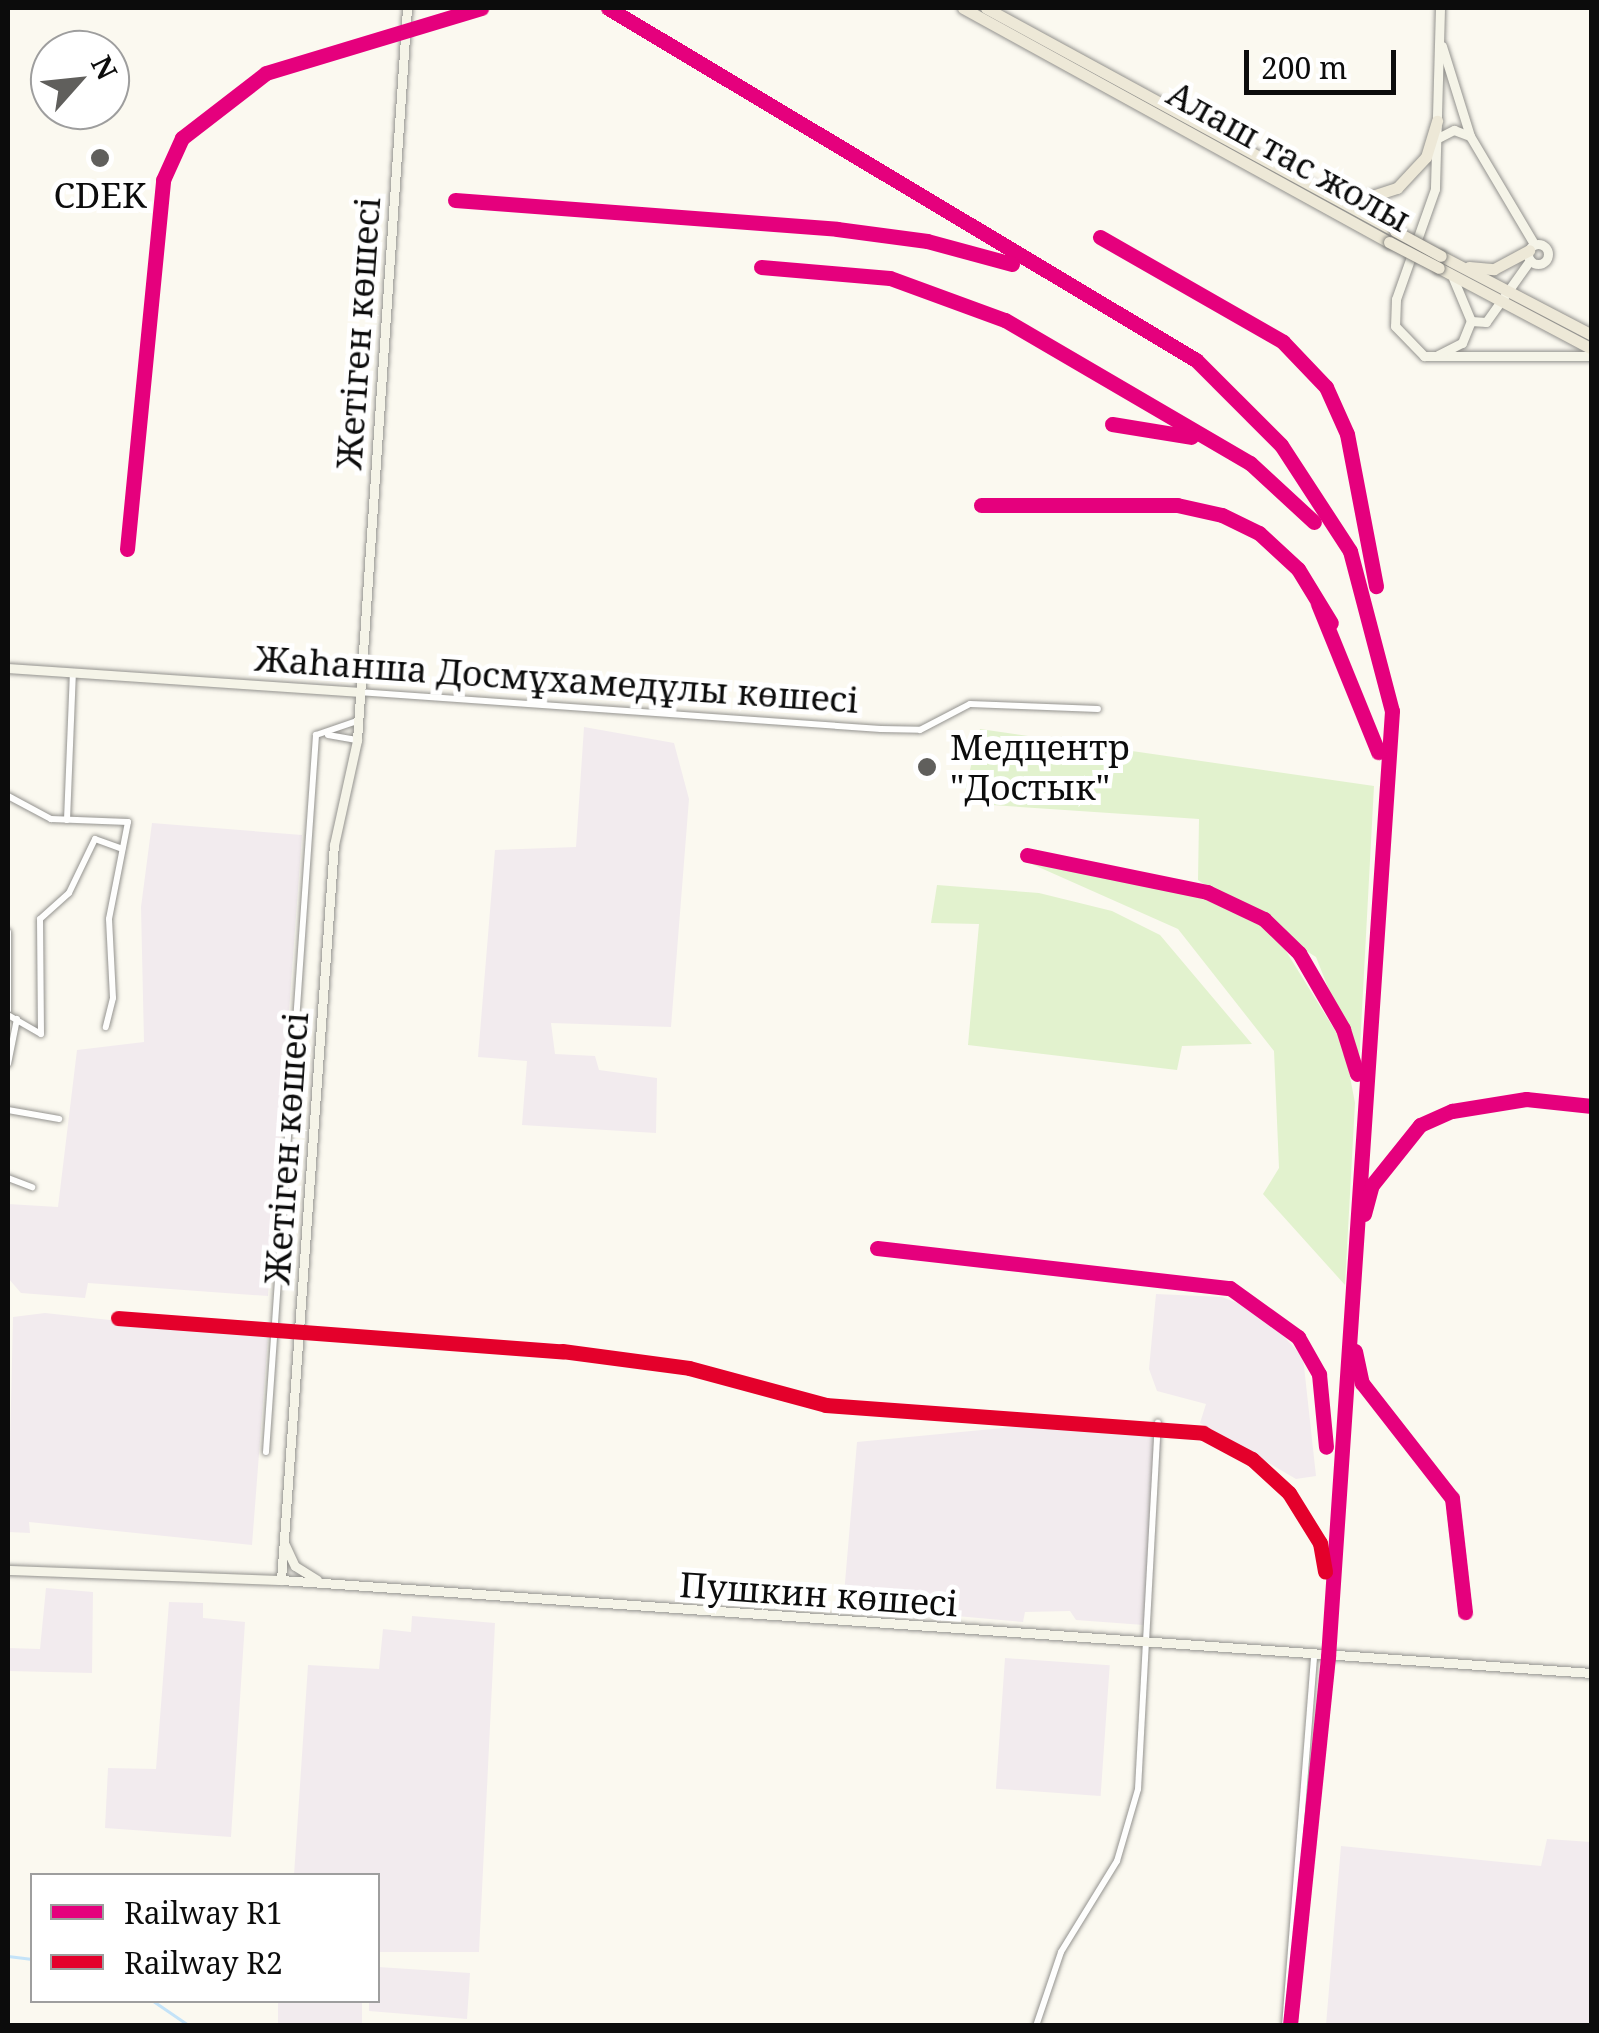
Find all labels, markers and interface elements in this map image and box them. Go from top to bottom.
north arrow [30,30,130,130]
scale bar [1249,30,1402,92]
text: 200 m [1261,47,1347,88]
text: N [83,49,127,86]
street label: Алаш тас жолы [1160,72,1418,240]
marker: CDEK [89,147,111,169]
place label: CDEK [53,174,147,216]
street label: Жетіген көшесі [328,195,388,471]
street label: Жаһанша Досмұхамедұлы көшесі [254,637,860,721]
place label: Медцентр "Достык" [950,726,1130,808]
marker: Медцентр "Достык" [914,754,940,780]
street label: Жетіген көшесі [256,1010,316,1286]
street label: Пушкин көшесі [678,1563,960,1625]
legend [30,1873,380,2003]
text: Railway R1 [124,1892,283,1933]
text: Railway R2 [124,1942,283,1983]

